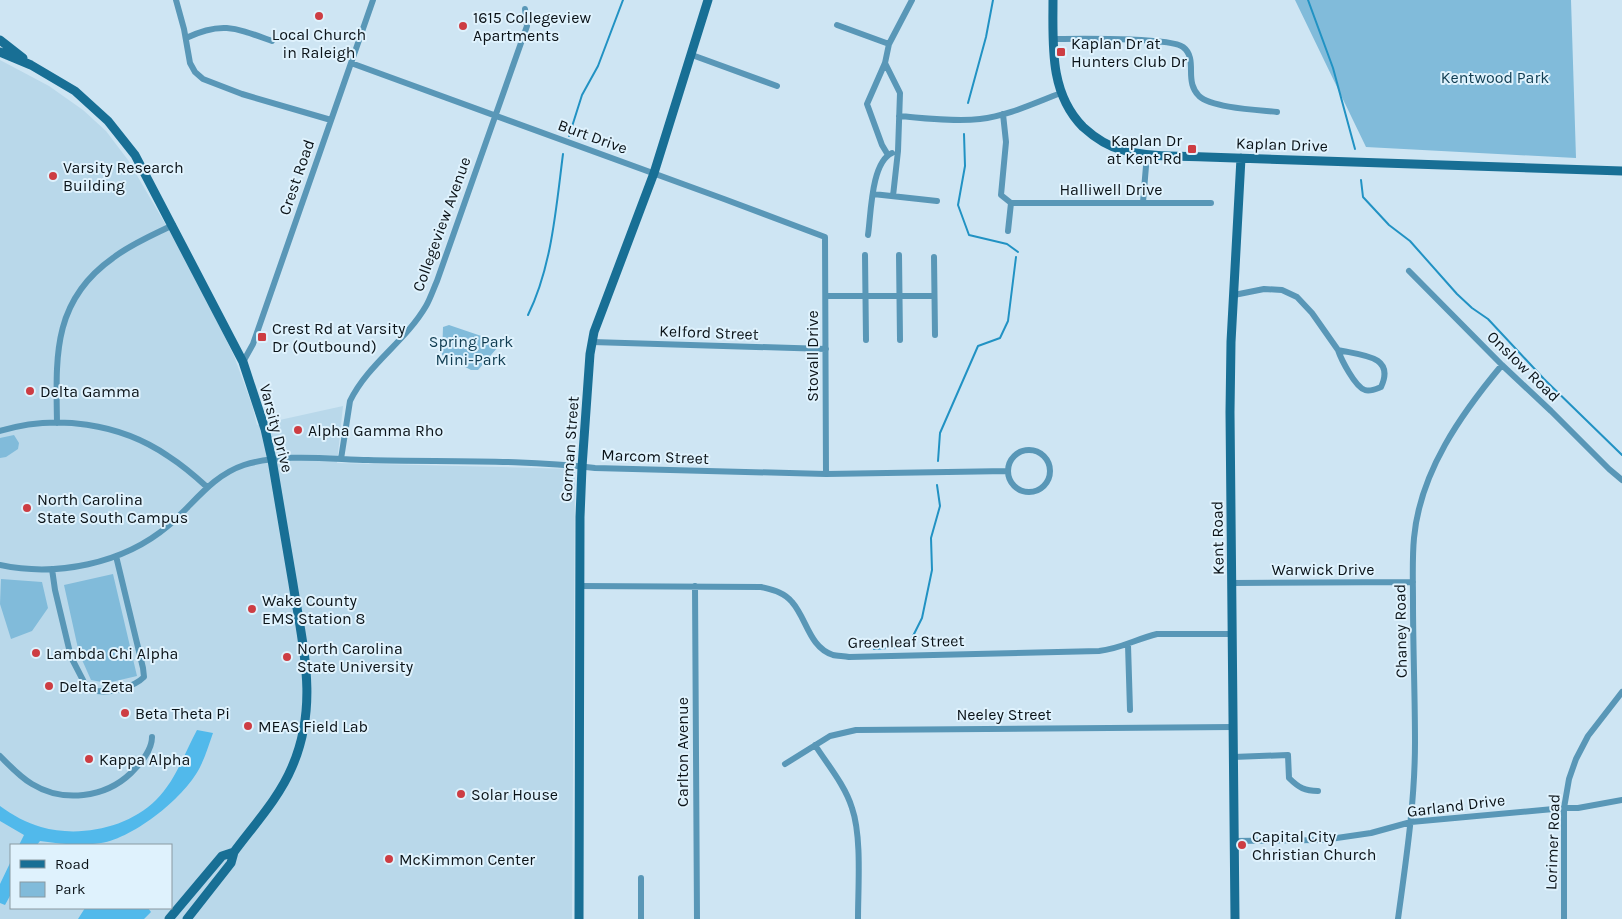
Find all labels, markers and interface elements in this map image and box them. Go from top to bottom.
place label: 1615 Collegeview Apartments [473,8,592,45]
marker: Local Church in Raleigh [313,10,325,22]
marker: 1615 Collegeview Apartments [457,20,469,32]
place label: Local Church in Raleigh [272,25,366,62]
place label: Kaplan Dr at Hunters Club Dr [1071,34,1187,71]
marker: Kaplan Dr at Hunters Club Dr [1055,46,1067,58]
park label: Kentwood Park [1441,68,1549,87]
street label: Burt Drive [555,115,630,158]
place label: Kaplan Dr at Kent Rd [1107,131,1182,168]
street label: Kaplan Drive [1236,133,1328,156]
street label: Crest Road [275,137,318,218]
marker: Kaplan Dr at Kent Rd [1186,143,1198,155]
street label: Collegeview Avenue [408,154,475,294]
place label: Varsity Research Building [63,158,184,195]
marker: Varsity Research Building [47,170,59,182]
street label: Halliwell Drive [1059,180,1163,199]
street label: Stovall Drive [803,310,822,402]
place label: Crest Rd at Varsity Dr (Outbound) [272,319,406,356]
street label: Kelford Street [659,321,759,344]
street label: Onslow Road [1483,327,1564,406]
marker: Crest Rd at Varsity Dr (Outbound) [256,331,268,343]
park label: Spring Park Mini-Park [429,332,513,369]
place label: Delta Gamma [40,382,140,401]
street label: Varsity Drive [256,382,297,474]
marker: Delta Gamma [24,385,36,397]
street label: Gorman Street [556,396,583,503]
place label: Alpha Gamma Rho [308,421,443,440]
marker: Alpha Gamma Rho [292,424,304,436]
street label: Marcom Street [601,445,709,468]
place label: North Carolina State South Campus [37,490,188,527]
street label: Kent Road [1207,501,1228,575]
marker: North Carolina State South Campus [21,502,33,514]
street label: Warwick Drive [1271,560,1375,579]
street label: Chaney Road [1390,584,1411,678]
place label: Wake County EMS Station 8 [262,591,365,628]
marker: Wake County EMS Station 8 [246,603,258,615]
street label: Greenleaf Street [847,631,965,652]
place label: North Carolina State University [297,639,414,676]
place label: Lambda Chi Alpha [46,644,178,663]
marker: Lambda Chi Alpha [30,647,42,659]
marker: North Carolina State University [281,651,293,663]
place label: Delta Zeta [59,677,133,696]
marker: Delta Zeta [43,680,55,692]
street label: Carlton Avenue [673,697,692,807]
place label: Beta Theta Pi [135,704,230,723]
street label: Neeley Street [956,705,1052,724]
marker: Beta Theta Pi [119,707,131,719]
place label: MEAS Field Lab [258,717,368,736]
marker: MEAS Field Lab [242,720,254,732]
place label: Kappa Alpha [99,750,190,769]
marker: Kappa Alpha [83,753,95,765]
place label: Solar House [471,785,558,804]
marker: Solar House [455,788,467,800]
street label: Garland Drive [1406,790,1506,821]
street label: Lorimer Road [1541,794,1564,891]
place label: Capital City Christian Church [1252,827,1376,864]
marker: Capital City Christian Church [1236,839,1248,851]
legend [10,844,172,909]
place label: McKimmon Center [399,850,535,869]
marker: McKimmon Center [383,853,395,865]
text: Road [55,855,90,873]
text: Park [55,880,85,898]

